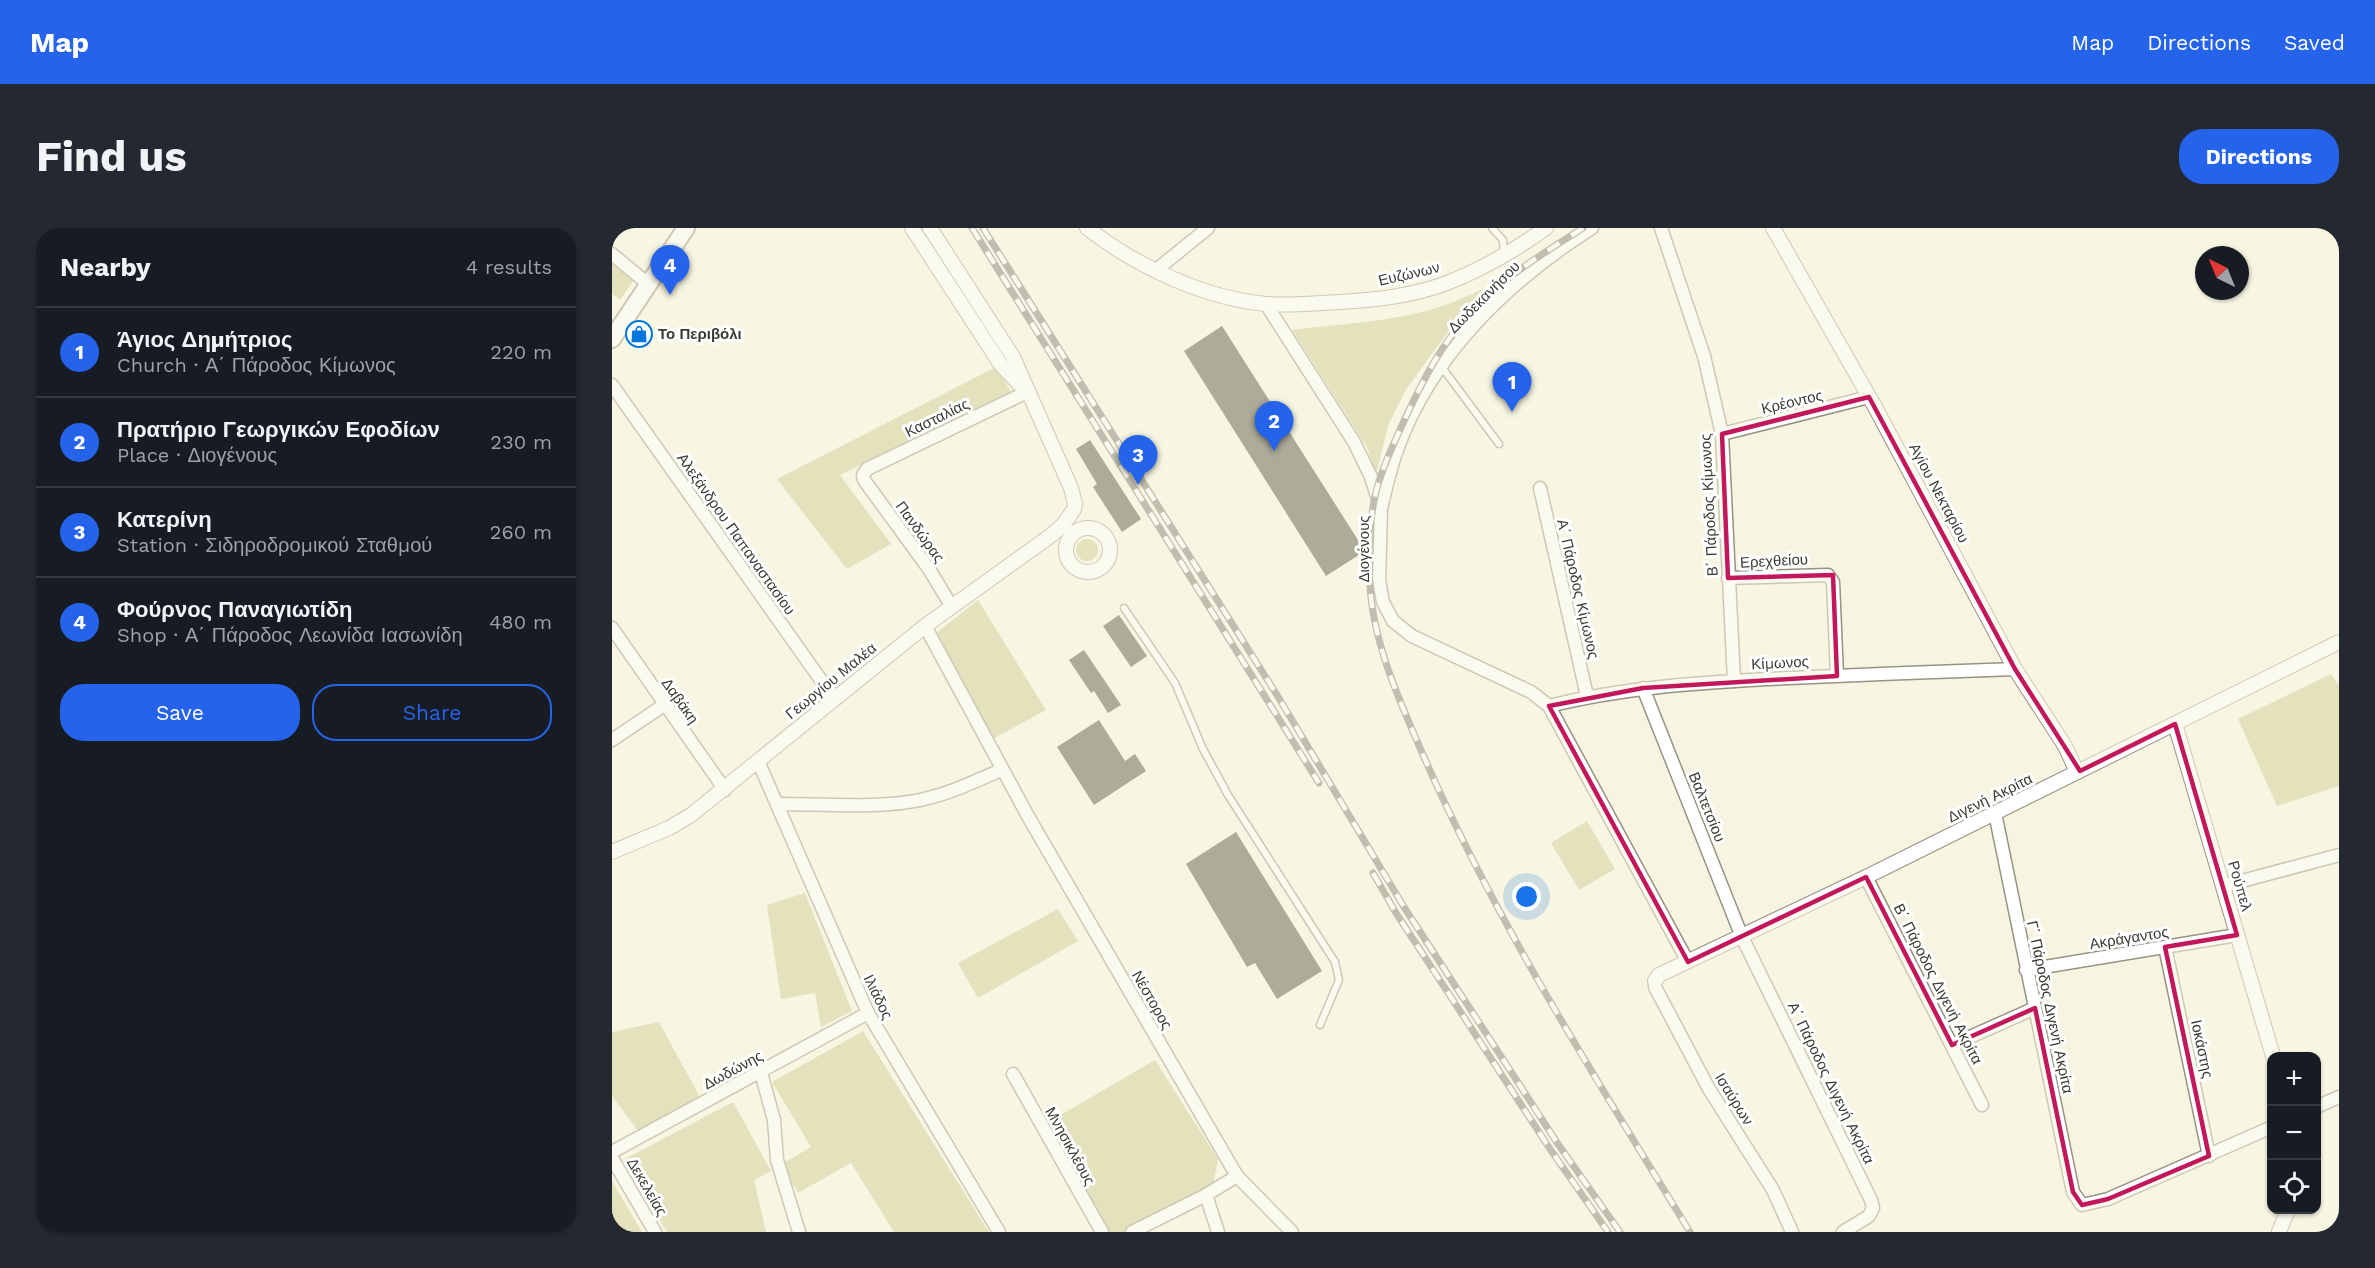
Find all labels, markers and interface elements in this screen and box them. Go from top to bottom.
text: Map [30,26,89,59]
text: Map [2071,30,2114,55]
text: Directions [2147,30,2251,55]
text: Saved [2284,30,2345,55]
button: Directions [2179,129,2339,184]
text: Find us [36,132,187,181]
pin: 4 [650,245,690,295]
north arrow [2195,246,2249,300]
text: Nearby [60,252,151,282]
text: 4 results [466,255,552,279]
street label: Δωδεκανήσου [1444,257,1524,337]
street label: Ευζώνων [1377,258,1441,290]
shop icon: Το Περιβόλι [624,319,654,349]
place label: Το Περιβόλι [658,325,742,343]
text: Άγιος Δημήτριος [117,327,292,352]
text: 1 [75,340,84,364]
text: 220 m [490,340,552,364]
text: Church · Α΄ Πάροδος Κίμωνος [117,353,396,377]
pin: 1 [1492,362,1532,412]
street label: Κρέοντος [1760,386,1824,418]
street label: Κασταλίας [902,395,972,441]
pin: 2 [1254,402,1294,451]
text: Πρατήριο Γεωργικών Εφοδίων [117,417,440,442]
text: 2 [74,430,85,454]
text: 230 m [490,430,552,454]
street label: Β΄ Πάροδος Κίμωνος [1696,433,1722,577]
pin: 3 [1118,436,1158,485]
street label: Αγίου Νεκταρίου [1905,440,1973,546]
text: Place · Διογένους [117,443,277,467]
street label: Αλεξάνδρου Παπαναστασίου [673,450,799,618]
street label: Πανδώρας [892,498,948,566]
text: Κατερίνη [117,507,212,532]
street label: Διογένους [1355,515,1373,583]
street label: Α΄ Πάροδος Κίμωνος [1553,517,1603,661]
text: 3 [74,520,85,544]
text: 260 m [490,520,552,544]
text: Station · Σιδηροδρομικού Σταθμού [117,533,432,557]
street label: Ερεχθείου [1740,550,1808,572]
text: Φούρνος Παναγιωτίδη [117,597,353,622]
text: 4 [73,610,86,634]
text: 480 m [489,610,552,634]
text: Shop · Α΄ Πάροδος Λεωνίδα Ιασωνίδη [117,623,463,647]
street label: Γεωργίου Μαλέα [782,639,880,723]
street label: Κίμωνος [1751,653,1809,673]
street label: Δαβάκη [658,675,702,727]
button: Save [60,684,300,741]
button: Share [312,684,552,741]
street label: Βαλτετσίου [1685,769,1729,845]
street label: Διγενή Ακρίτα [1945,770,2036,826]
street label: Ρούπελ [2224,859,2256,914]
your location [1512,882,1541,911]
street label: Β΄ Πάροδος Διγενή Ακρίτα [1890,901,1987,1068]
street label: Γ΄ Πάροδος Διγενή Ακρίτα [2023,919,2077,1095]
street label: Ακράγαντος [2088,923,2170,953]
street label: Νέστορος [1128,967,1176,1033]
street label: Ιλιάδος [859,972,897,1022]
street label: Α΄ Πάροδος Διγενή Ακρίτα [1784,999,1878,1167]
street label: Ιοκάστης [2187,1018,2217,1080]
street label: Δωδώνης [700,1047,766,1093]
map controls [2267,1052,2321,1214]
button: + [2267,1052,2321,1106]
street label: Ισαύρων [1711,1070,1757,1128]
street label: Μνησικλέους [1041,1104,1099,1188]
button: − [2267,1106,2321,1160]
street label: Δεκελείας [623,1155,671,1219]
button: locate [2267,1160,2321,1214]

